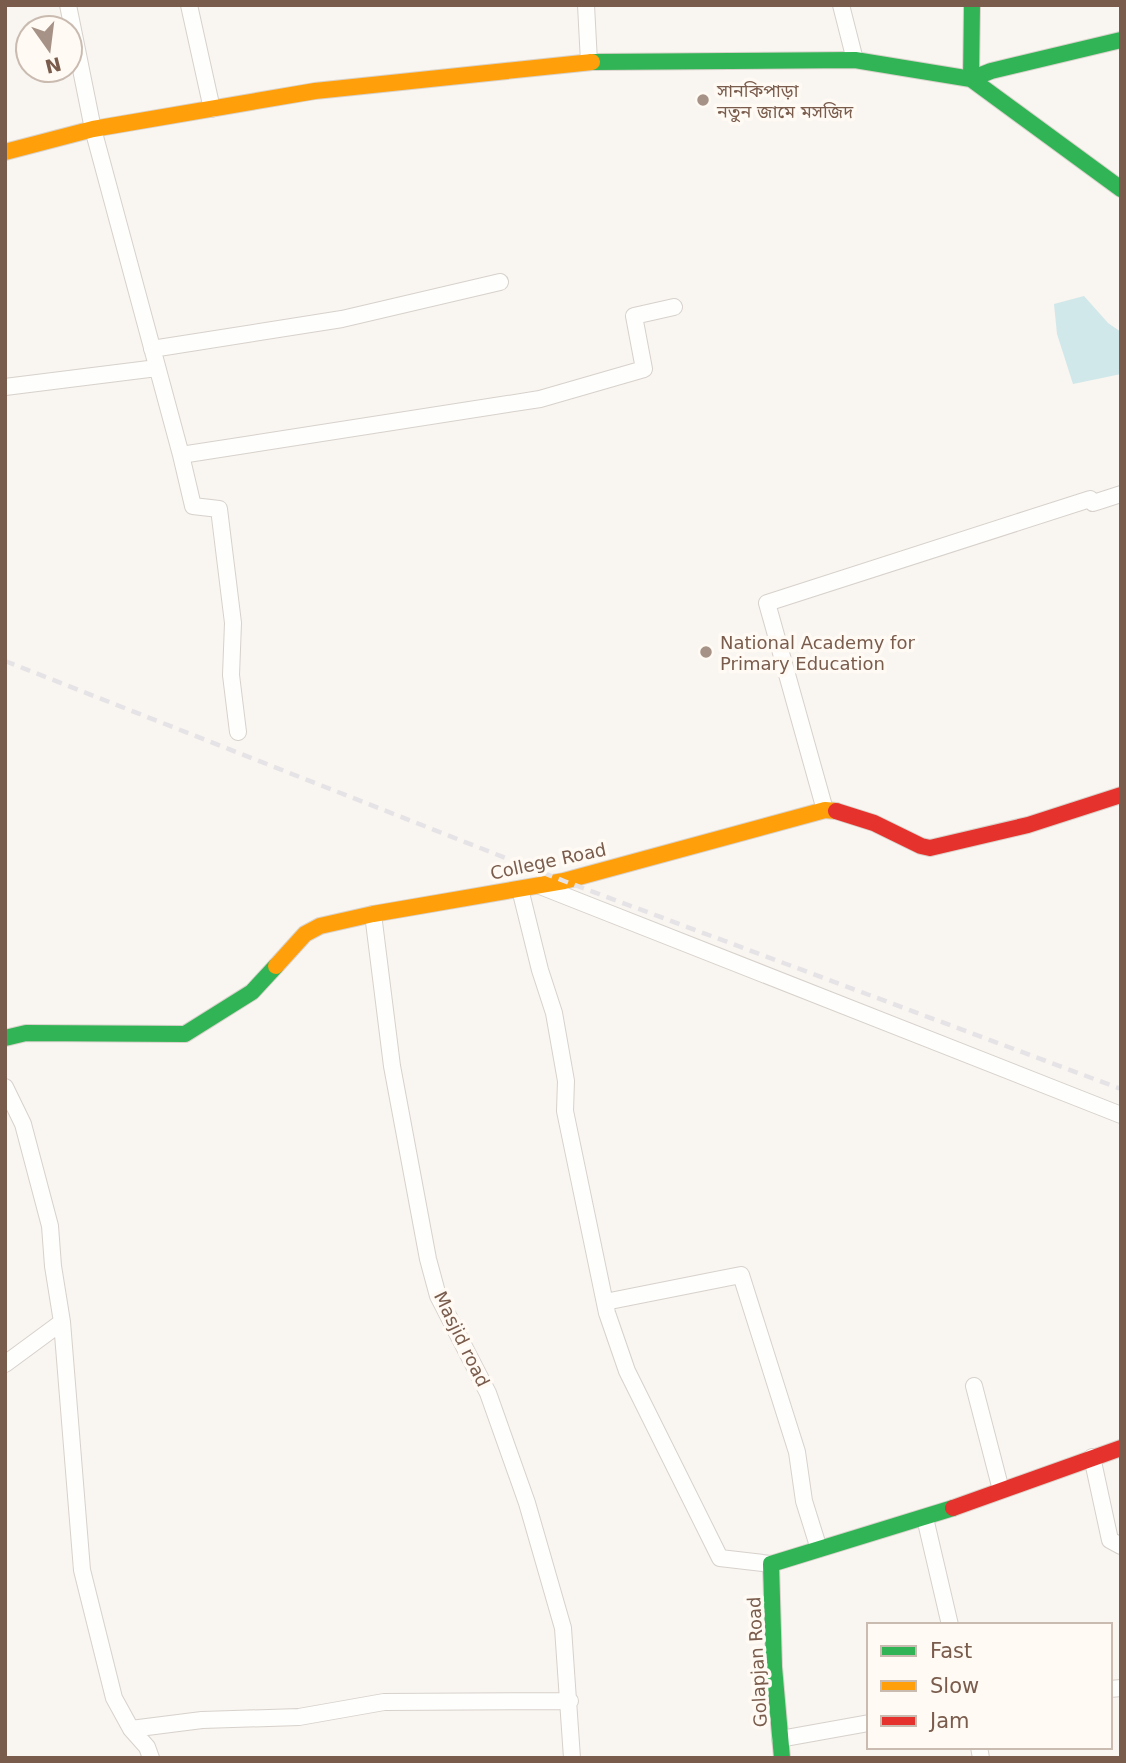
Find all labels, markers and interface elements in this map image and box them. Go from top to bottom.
north arrow [14,14,84,84]
text: N [43,53,63,78]
place label: সানকিপাড়া নতুন জামে মসজিদ [716,80,854,122]
marker: সানকিপাড়া নতুন জামে মসজিদ [695,92,711,108]
place label: National Academy for Primary Education [720,632,915,674]
marker: National Academy for Primary Education [698,644,714,660]
street label: College Road [488,838,608,884]
street label: Masjid road [430,1288,494,1390]
street label: Golapjan Road [743,1596,771,1728]
legend [867,1623,1112,1749]
text: Fast [930,1639,972,1663]
text: Slow [930,1674,979,1698]
text: Jam [928,1709,970,1733]

